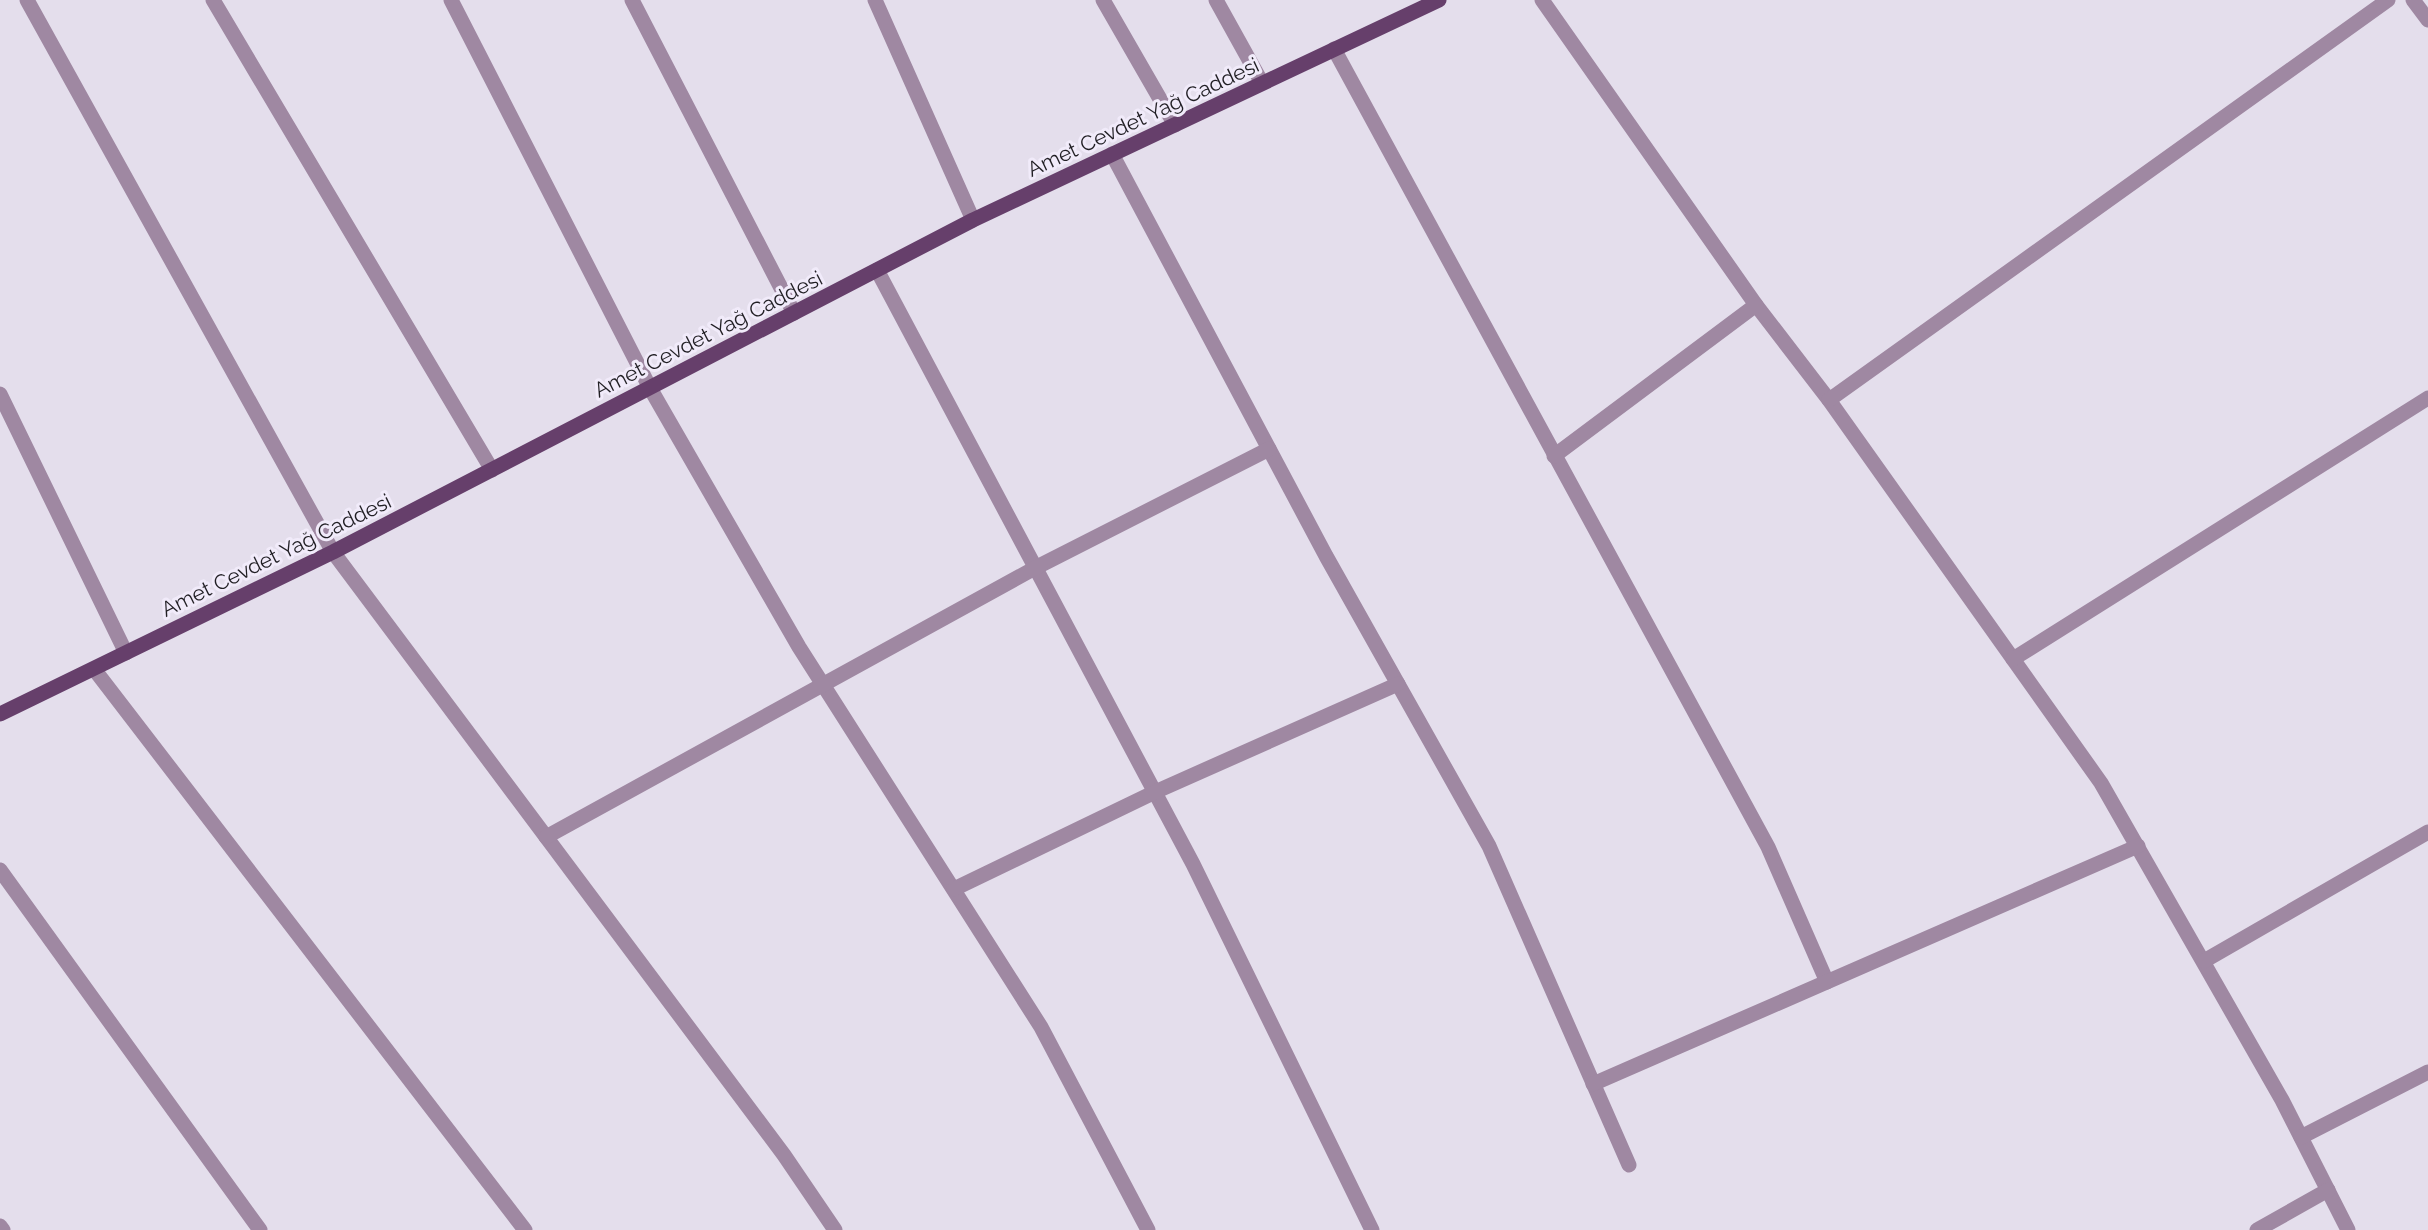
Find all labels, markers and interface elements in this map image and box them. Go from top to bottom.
street label: Amet Cevdet Yağ Caddesi [1023,52,1263,182]
street label: Amet Cevdet Yağ Caddesi [590,265,826,403]
street label: Amet Cevdet Yağ Caddesi [157,488,395,622]

